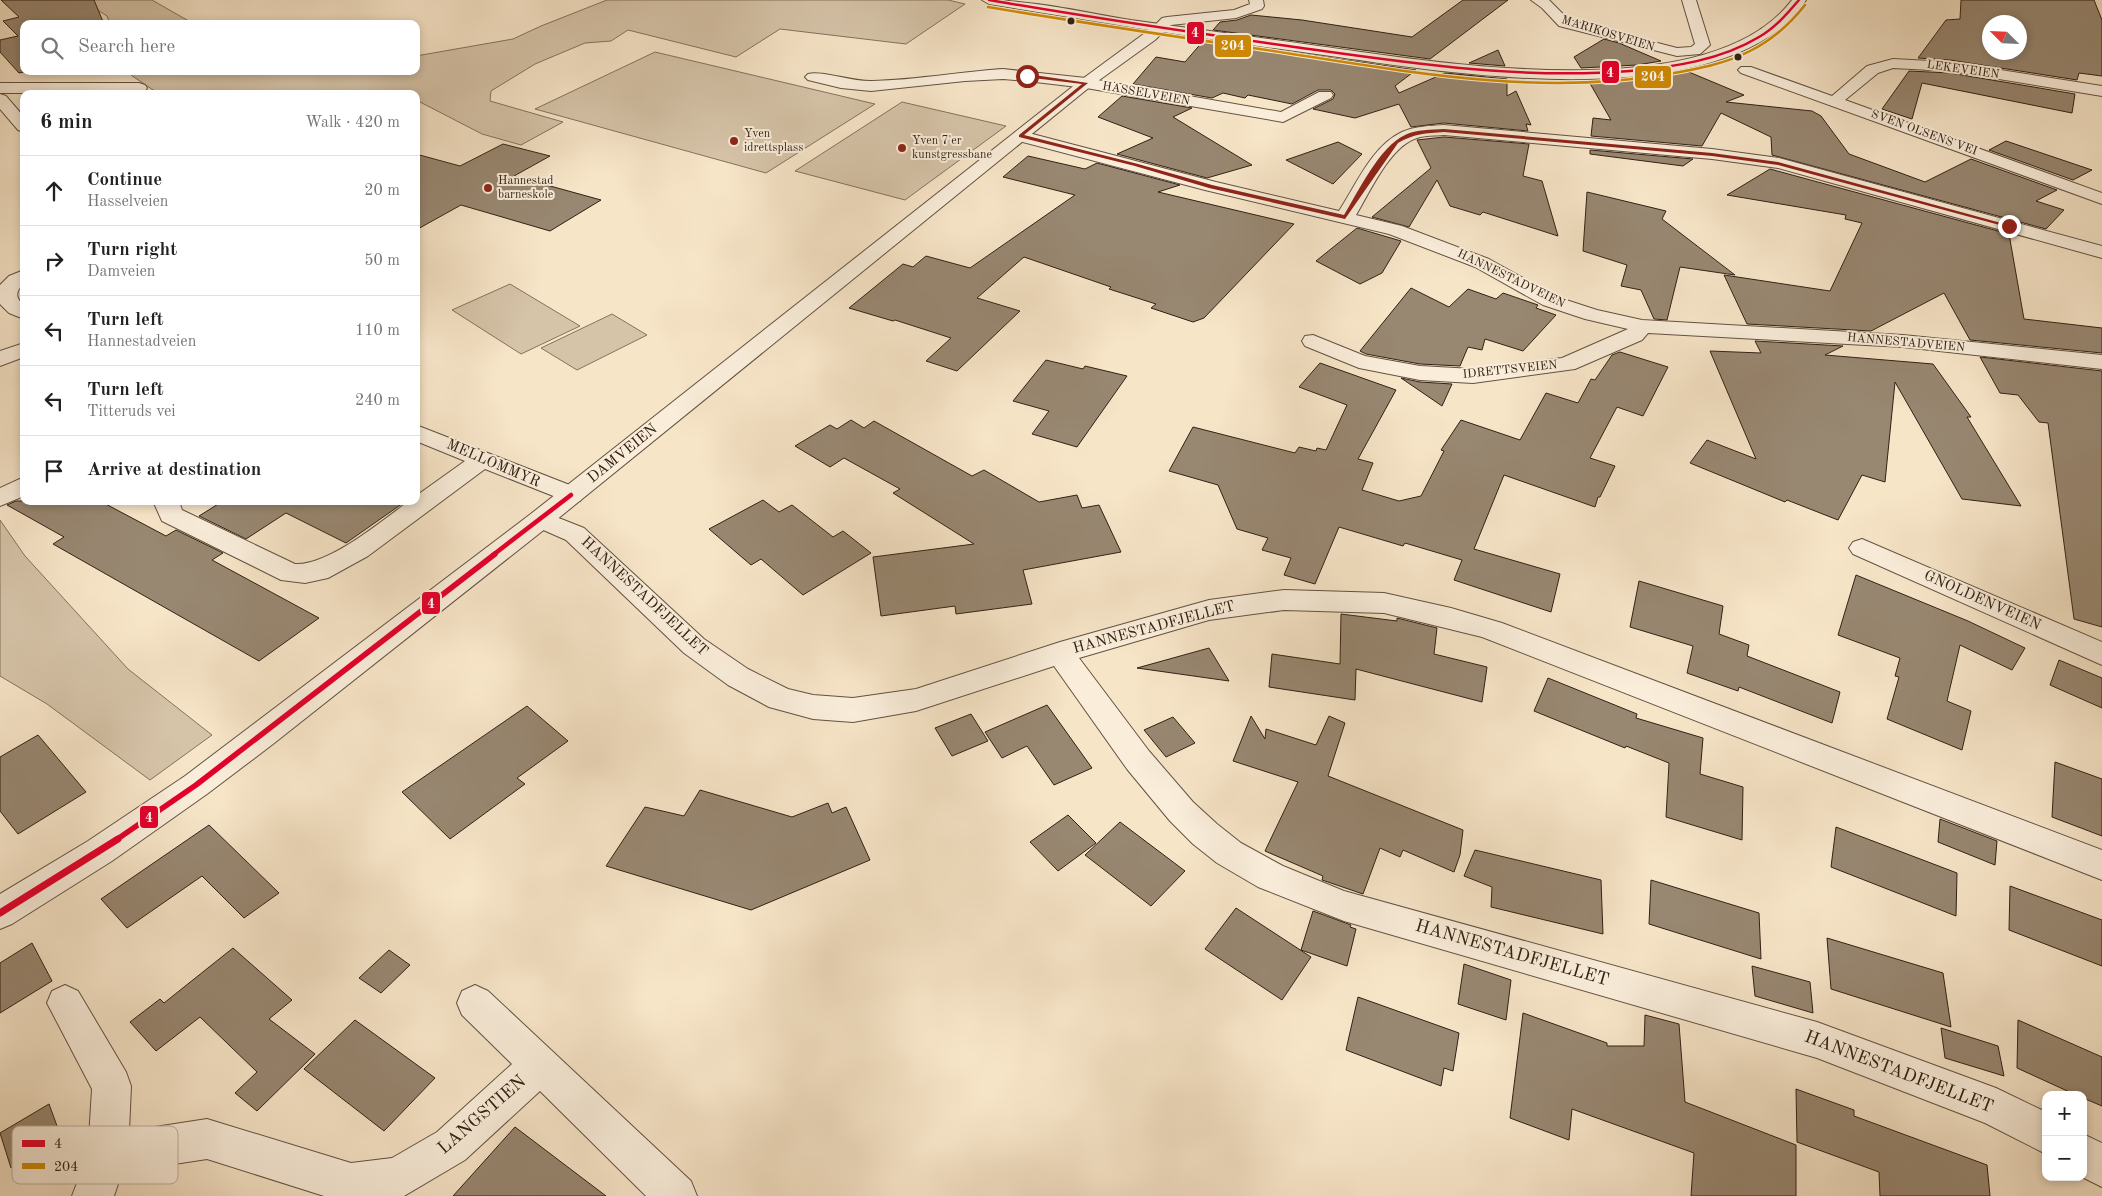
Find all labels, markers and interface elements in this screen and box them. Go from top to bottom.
street label: MARIKOSVEIEN [1560,14,1656,54]
north arrow [1982,15,2027,60]
unlabelled marker [1066,16,1076,26]
search box [20,20,420,75]
line badge: 4 [1186,21,1205,45]
text: 4 [1191,26,1199,40]
icon: search [38,34,66,62]
line badge: 204 [1214,34,1252,58]
text: Search here [78,38,175,57]
text: 204 [1221,39,1245,53]
unlabelled marker [1733,52,1743,62]
street label: LEKEVEIEN [1926,59,2000,81]
line badge: 4 [1601,60,1620,84]
route start [1016,65,1039,88]
line badge: 204 [1634,65,1672,89]
text: 4 [1606,66,1614,80]
text: 204 [1641,70,1665,84]
street label: HASSELVEIEN [1101,80,1191,108]
street label: SVEN OLSENS VEI [1869,108,1979,158]
text: 6 min [40,112,93,133]
text: Walk · 420 m [305,115,400,131]
place label: Yven idrettsplass [744,128,803,154]
marker: Yven idrettsplass [728,135,740,147]
place label: Yven 7'er kunstgressbane [912,135,992,161]
marker: Yven 7'er kunstgressbane [896,142,908,154]
text: Continue [87,171,162,190]
place label: Hannestad barneskole [498,175,554,201]
icon: ahead [40,177,68,205]
marker: Hannestad barneskole [482,182,494,194]
text: 20 m [364,183,400,199]
text: Hasselveien [87,194,168,210]
route end [1998,215,2021,238]
text: Turn right [87,241,177,260]
icon: right [40,247,68,275]
street label: HANNESTADVEIEN [1455,248,1567,310]
text: 50 m [364,253,400,269]
text: Damveien [87,264,155,280]
text: Turn left [87,311,164,330]
icon: left [40,317,68,345]
text: 110 m [355,323,400,339]
street label: HANNESTADVEIEN [1847,332,1965,354]
text: Hannestadveien [87,334,196,350]
street label: IDRETTSVEIEN [1462,359,1558,381]
text: Turn left [87,381,164,400]
icon: left [40,387,68,415]
text: 240 m [355,393,400,409]
text: Titteruds vei [87,404,176,420]
street label: DAMVEIEN [585,421,661,486]
street label: MELLOMMYR [444,437,542,491]
icon: arrive [40,457,68,485]
text: Arrive at destination [87,461,261,480]
street label: HANNESTADFJELLET [578,535,710,659]
street label: GNOLDENVEIEN [1921,568,2043,634]
line badge: 4 [421,591,441,615]
text: 4 [427,597,435,611]
street label: HANNESTADFJELLET [1071,599,1237,657]
line badge: 4 [139,805,159,829]
text: 4 [145,811,153,825]
street label: HANNESTADFJELLET [1413,917,1611,989]
street label: HANNESTADFJELLET [1802,1028,1996,1116]
street label: LANGSTIEN [435,1072,530,1158]
map controls [2042,1091,2087,1181]
button: + [2042,1091,2087,1136]
legend [12,1126,178,1184]
button: − [2042,1136,2087,1181]
text: 4 [54,1137,62,1151]
text: 204 [54,1160,78,1174]

